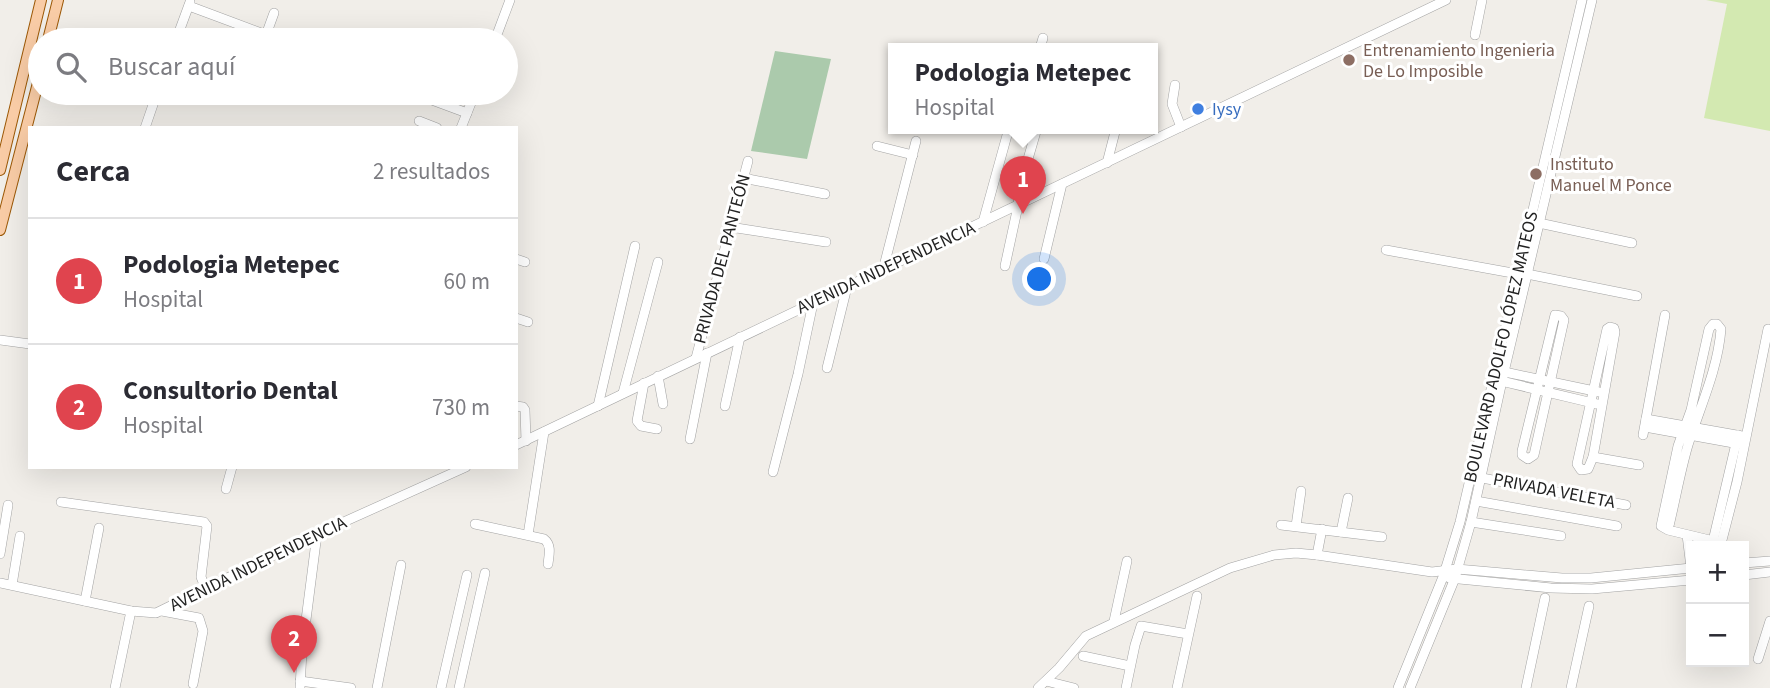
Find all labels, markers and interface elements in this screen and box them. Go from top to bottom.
search box [28,28,518,105]
place label: Entrenamiento Ingenieria De Lo Imposible [1363,38,1555,84]
popup [888,43,1158,134]
icon: search [52,48,90,86]
text: Buscar aquí [108,48,235,85]
marker: Entrenamiento Ingenieria De Lo Imposible [1341,52,1357,68]
text: Podologia Metepec [914,54,1132,91]
text: Hospital [914,91,995,124]
place label: Iysy [1212,97,1242,122]
marker: Iysy [1190,101,1206,117]
text: Cerca [56,150,130,193]
place label: Instituto Manuel M Ponce [1550,152,1672,198]
text: 2 resultados [373,155,490,188]
pin: 1 [1000,156,1046,214]
marker: Instituto Manuel M Ponce [1528,166,1544,182]
street label: PRIVADA DEL PANTEÓN [687,171,757,347]
street label: BOULEVARD ADOLFO LÓPEZ MATEOS [1458,209,1544,485]
street label: AVENIDA INDEPENDENCIA [793,216,979,320]
text: Podologia Metepec [123,246,340,283]
your location [1022,262,1056,296]
text: 1 [73,265,85,298]
text: 60 m [443,265,490,298]
text: Hospital [123,283,203,316]
text: Consultorio Dental [123,372,338,409]
text: 2 [73,391,85,424]
text: 730 m [432,391,490,424]
text: Hospital [123,409,203,442]
street label: PRIVADA VELETA [1491,467,1617,515]
street label: AVENIDA INDEPENDENCIA [165,510,351,618]
map controls [1686,541,1749,667]
button: + [1686,541,1749,604]
button: − [1686,604,1749,667]
pin: 2 [271,615,317,673]

